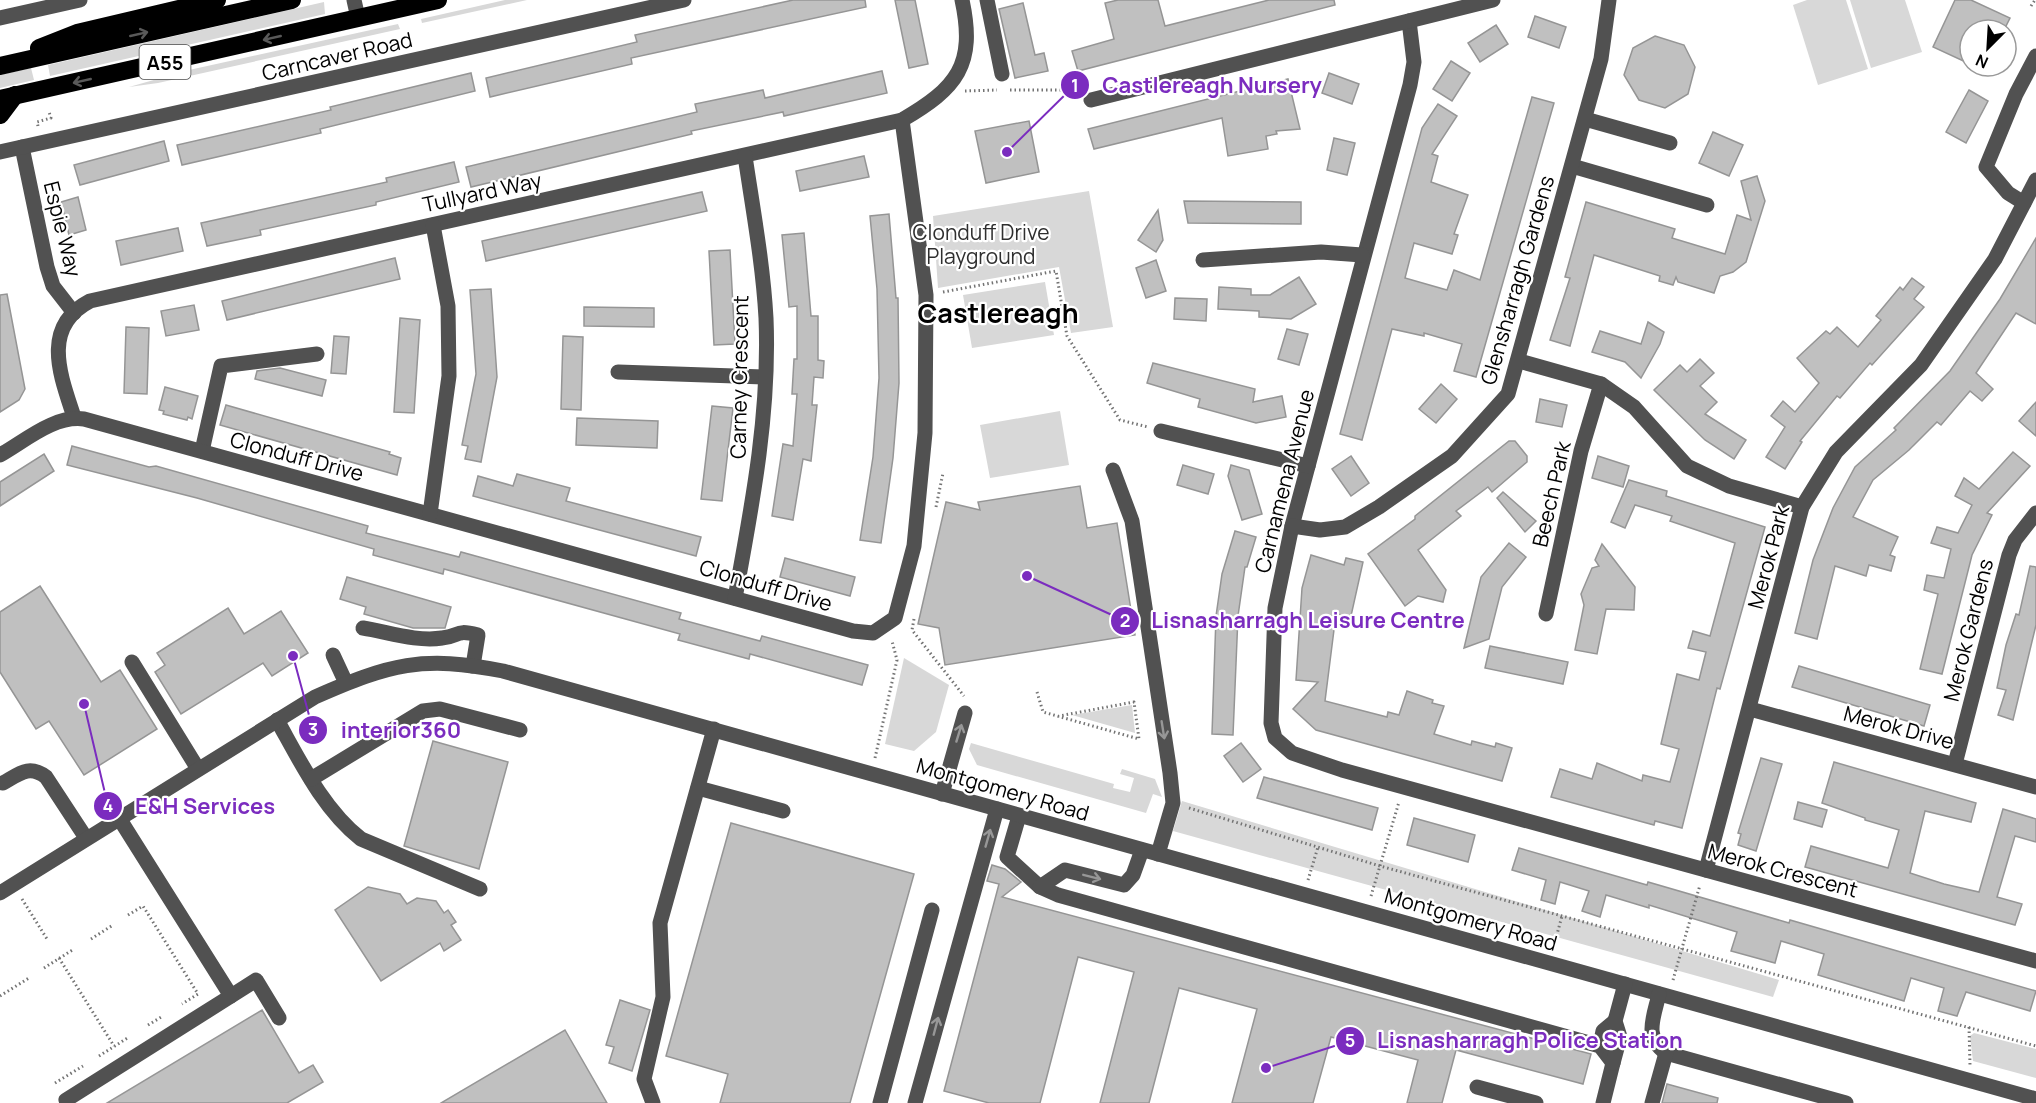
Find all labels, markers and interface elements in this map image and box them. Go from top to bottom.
north arrow [1958,18,2018,78]
street label: Carncaver Road [259,25,415,87]
one-way arrow [129,28,148,40]
one-way arrow [263,32,282,44]
road number: A55 [140,45,190,79]
text: N [1972,49,1992,74]
callout: Castlereagh Nursery [1060,65,1334,105]
text: Castlereagh Nursery [1102,70,1322,100]
text: 1 [1071,73,1079,97]
one-way arrow [73,75,92,87]
street label: Tullyard Way [420,166,544,218]
street label: Glensharragh Gardens [1474,172,1560,388]
street label: Espie Way [38,178,88,280]
park label: Clonduff Drive Playground [913,218,1049,270]
district label: Castlereagh [917,294,1079,331]
street label: Carney Crescent [724,295,754,459]
street label: Carnamena Avenue [1248,386,1320,576]
street label: Clonduff Drive [227,425,367,487]
street label: Beech Park [1525,438,1577,550]
street label: Merok Park [1741,502,1795,612]
street label: Clonduff Drive [696,553,836,617]
street label: Merok Gardens [1937,556,1999,704]
callout: Lisnasharragh Leisure Centre [1110,601,1477,641]
text: Lisnasharragh Leisure Centre [1151,605,1465,635]
text: 2 [1120,608,1130,632]
street label: Merok Drive [1841,699,1957,755]
callout: interior360 [298,710,473,750]
text: interior360 [341,715,461,745]
text: 3 [308,717,318,741]
one-way arrow [1157,720,1168,740]
one-way arrow [954,724,965,743]
street label: Montgomery Road [913,751,1093,827]
callout: E&H Services [93,786,287,826]
text: E&H Services [135,791,275,821]
text: 4 [103,793,114,817]
one-way arrow [983,829,994,848]
street label: Merok Crescent [1705,837,1861,903]
one-way arrow [1082,871,1101,883]
street label: Montgomery Road [1381,881,1561,957]
one-way arrow [931,1017,942,1036]
callout: Lisnasharragh Police Station [1335,1021,1695,1061]
text: Lisnasharragh Police Station [1377,1025,1683,1055]
text: 5 [1345,1028,1355,1052]

